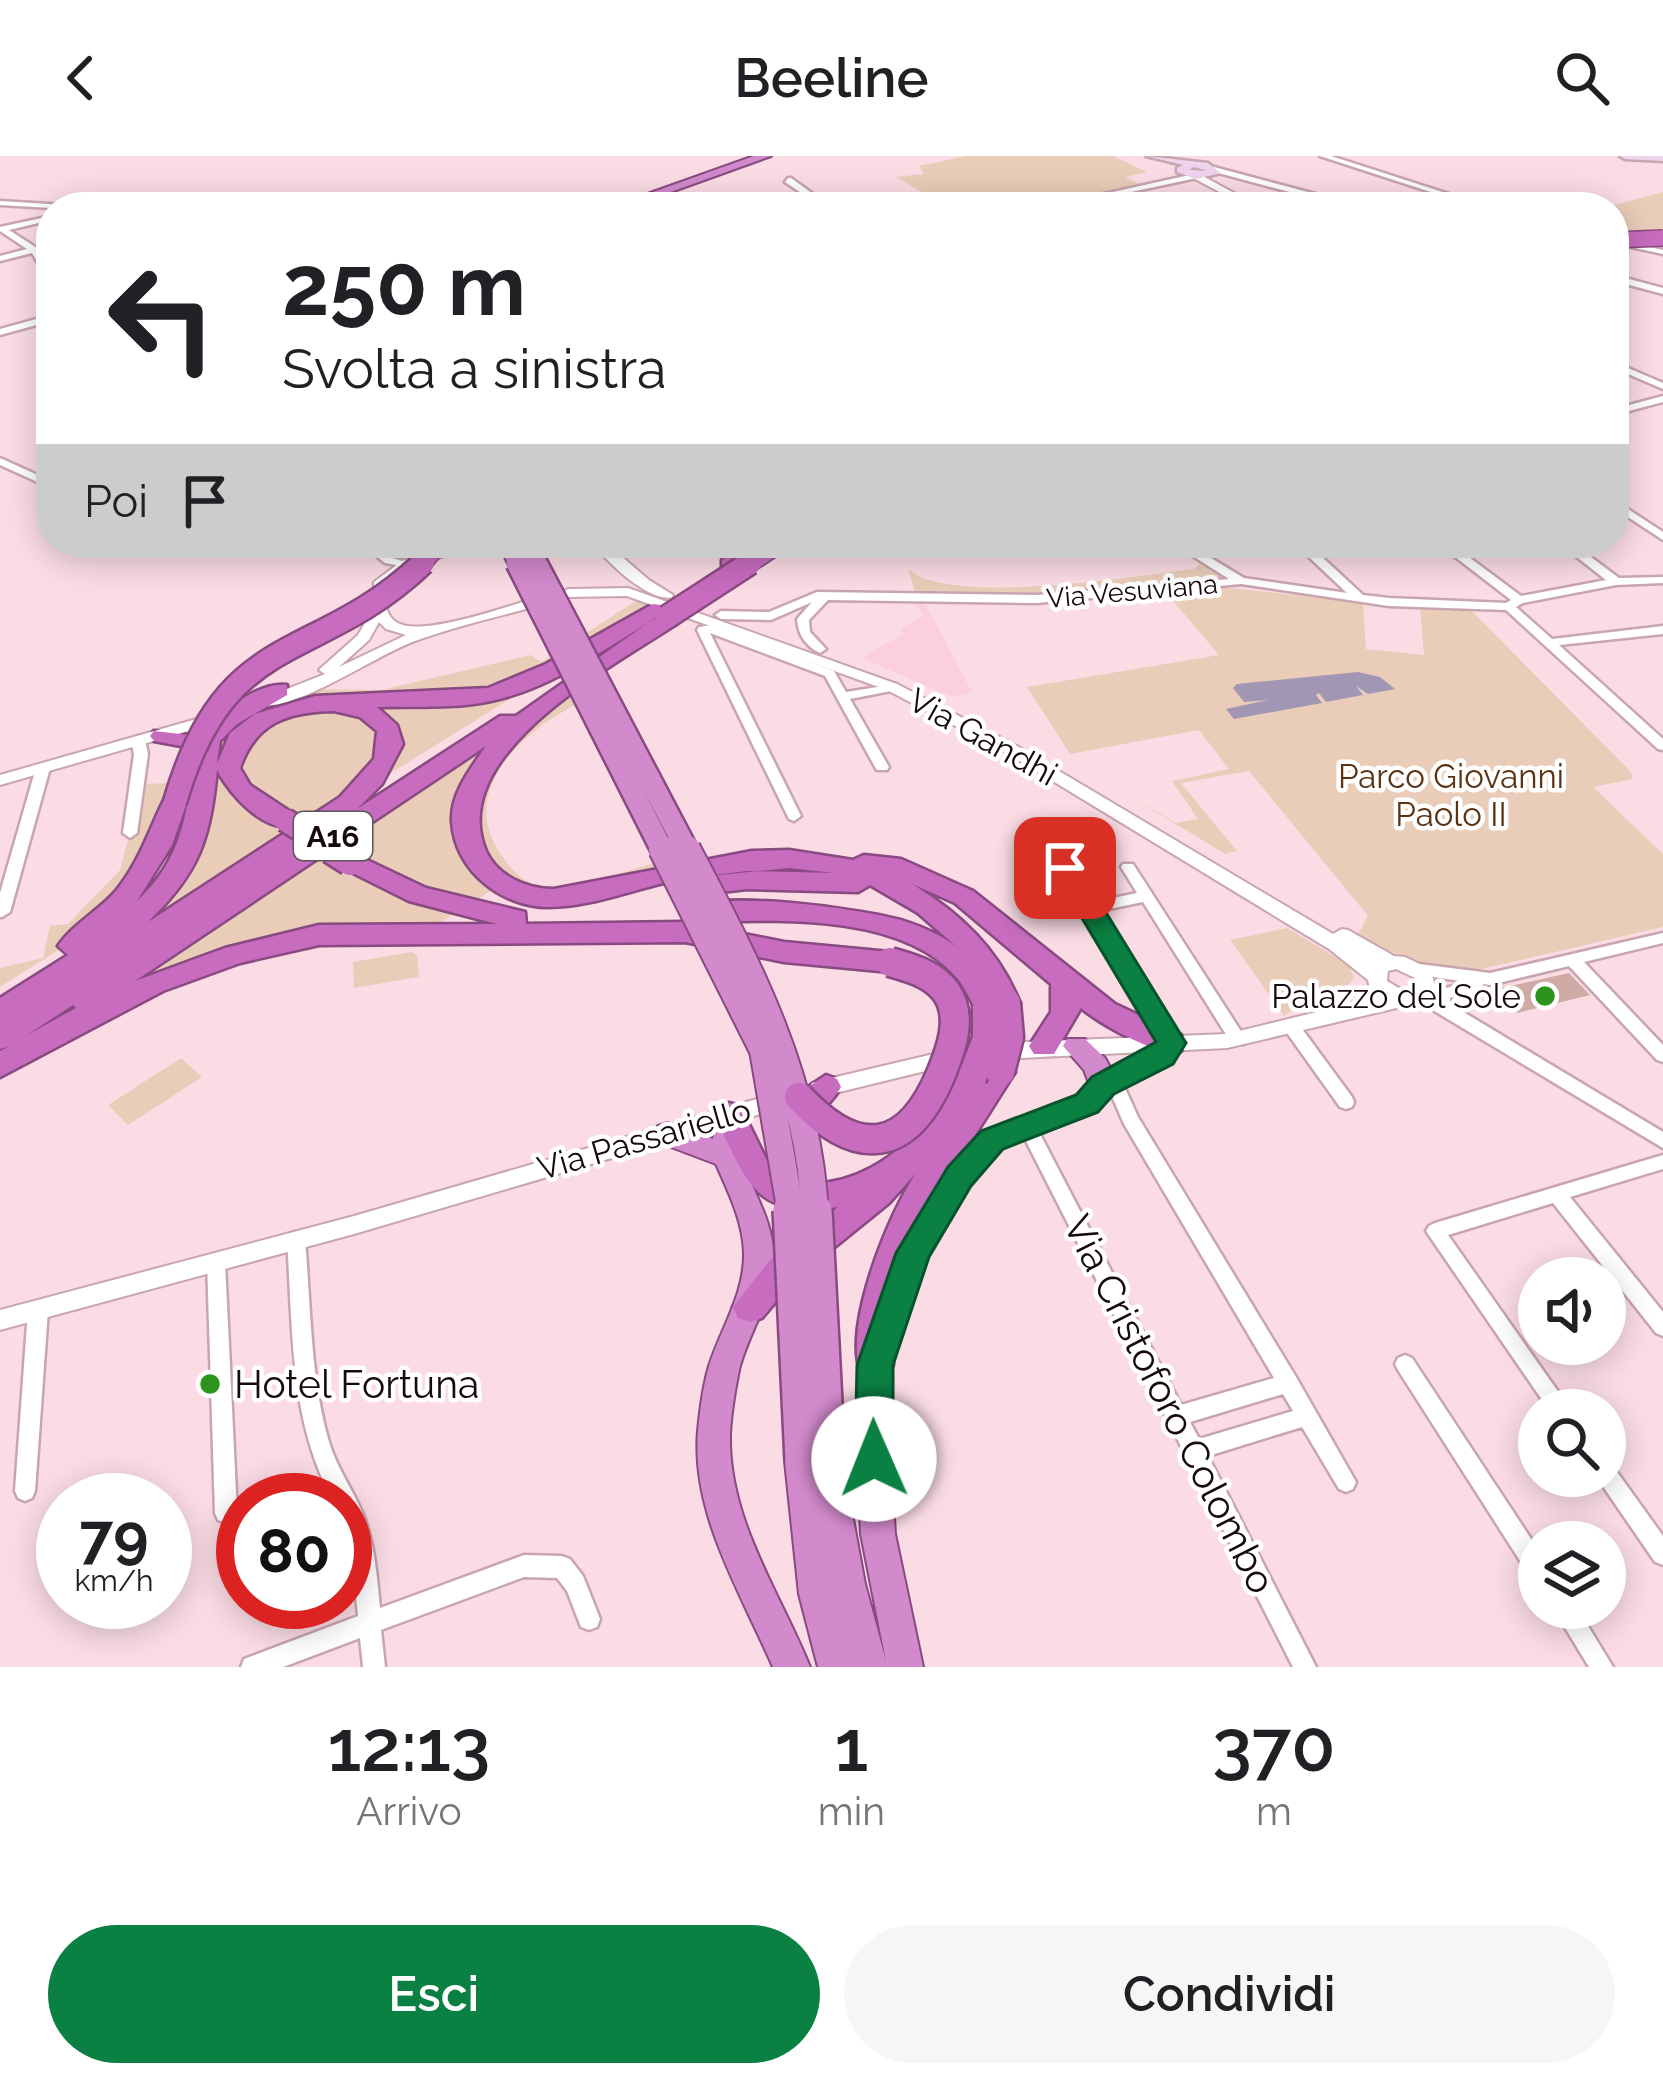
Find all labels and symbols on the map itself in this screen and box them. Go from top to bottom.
street label: Via Vesuviana [1045,568,1219,614]
street label: Via Gandhi [902,680,1064,794]
park label: Parco Giovanni Paolo II [1338,757,1564,834]
road number: A16 [294,812,372,860]
pin [1014,817,1116,919]
place label: Palazzo del Sole [1271,977,1521,1016]
marker: Palazzo del Sole [1532,983,1558,1009]
street label: Via Passariello [533,1090,755,1188]
street label: Via Cristoforo Colombo [1055,1207,1285,1601]
place label: Hotel Fortuna [234,1361,479,1407]
marker: Hotel Fortuna [197,1371,223,1397]
position arrow [811,1396,937,1522]
speed limit sign: 80 [216,1473,372,1629]

